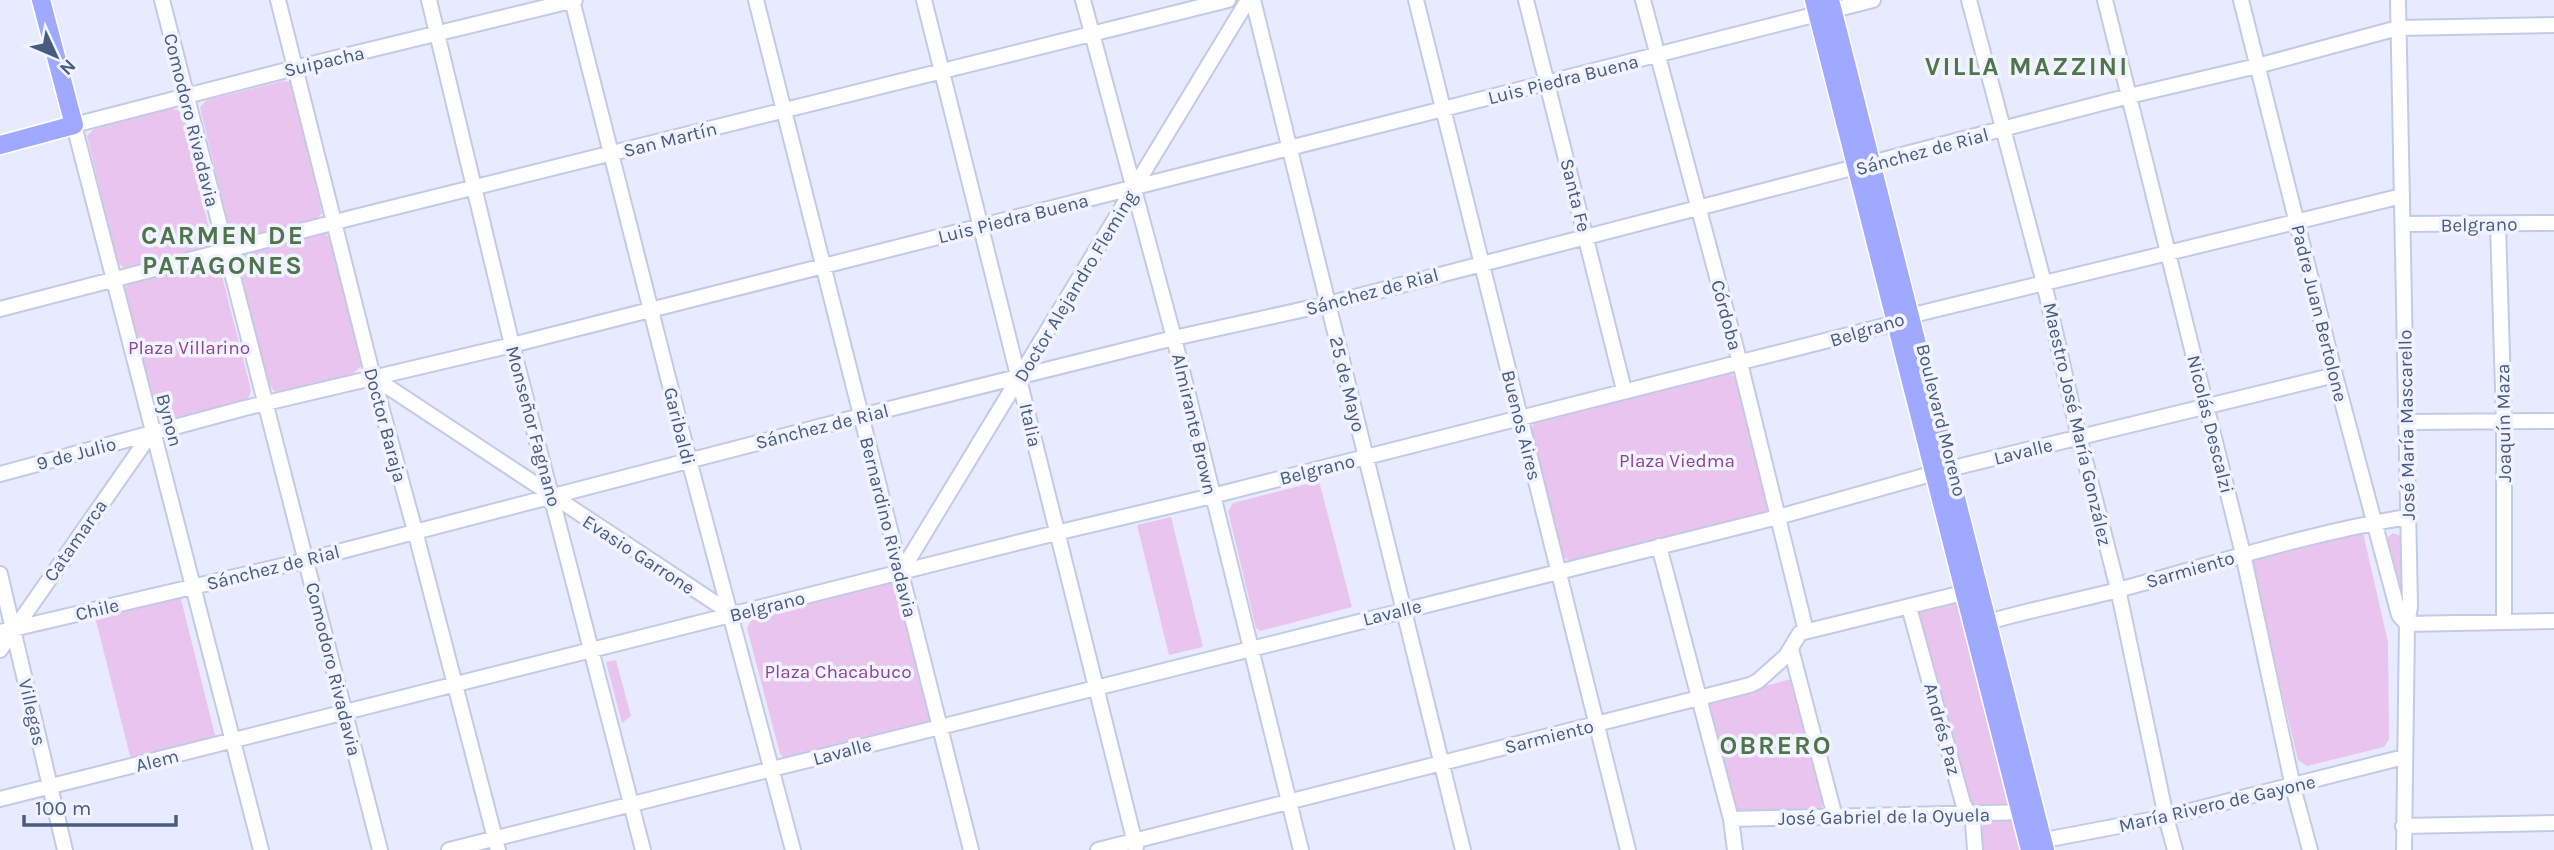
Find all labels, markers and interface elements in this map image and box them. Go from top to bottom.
north arrow [21,21,91,91]
street label: Comodoro Rivadavia [159,31,223,209]
street label: Suipacha [282,42,367,82]
street label: Luis Piedra Buena [1486,51,1641,109]
district label: VILLA MAZZINI [1925,51,2129,82]
text: N [55,55,80,80]
street label: San Martín [621,118,719,162]
street label: Sánchez de Rial [1853,124,1991,180]
street label: Santa Fe [1555,156,1595,234]
street label: Doctor Alejandro Fleming [1010,187,1142,386]
street label: Luis Piedra Buena [936,190,1091,248]
street label: Belgrano [2440,213,2518,237]
district label: CARMEN DE PATAGONES [141,220,305,281]
street label: Padre Juan Bertolone [2286,222,2352,404]
street label: Sánchez de Rial [1303,264,1441,320]
street label: Córdoba [1706,278,1746,353]
street label: Maestro José María González [2038,300,2116,548]
street label: Belgrano [1827,308,1907,352]
street label: José María Mascarello [2394,329,2420,521]
street label: 25 de Mayo [1325,334,1370,434]
park label: Plaza Villarino [128,337,250,359]
street label: Boulevard Moreno [1911,342,1971,499]
street label: Monseñor Fagnano [501,344,565,509]
street label: Almirante Brown [1167,352,1221,497]
street label: Nicolás Descalzi [2182,353,2238,496]
street label: Joaquín Maza [2492,363,2516,483]
street label: Doctor Baraja [359,366,411,485]
street label: Buenos Aires [1497,368,1545,483]
street label: Garibaldi [659,385,699,467]
street label: Bynon [151,391,187,449]
street label: Sánchez de Rial [753,400,891,454]
street label: Italia [1014,401,1046,449]
street label: 9 de Julio [34,433,119,475]
street label: Lavalle [1992,434,2055,470]
street label: Bernardino Rivadavia [855,435,921,620]
street label: Belgrano [1277,450,1357,490]
park label: Plaza Viedma [1619,450,1735,472]
street label: Catamarca [40,495,112,586]
street label: Evasio Garrone [578,510,699,599]
street label: Sánchez de Rial [204,541,342,595]
street label: Sarmiento [2143,547,2237,593]
street label: Comodoro Rivadavia [301,580,365,758]
street label: Belgrano [727,587,807,627]
street label: Chile [73,594,121,626]
street label: Lavalle [1361,595,1424,631]
park label: Plaza Chacabuco [764,661,912,683]
street label: Villegas [14,677,50,748]
street label: Andrés Paz [1919,681,1965,778]
street label: Sarmiento [1502,715,1596,759]
district label: OBRERO [1719,730,1833,761]
street label: Lavalle [811,734,874,770]
street label: Alem [133,745,181,777]
street label: María Rivero de Gayone [2117,771,2318,837]
scale bar [24,784,177,828]
text: 100 m [35,796,92,820]
street label: José Gabriel de la Oyuela [1778,804,1990,830]

